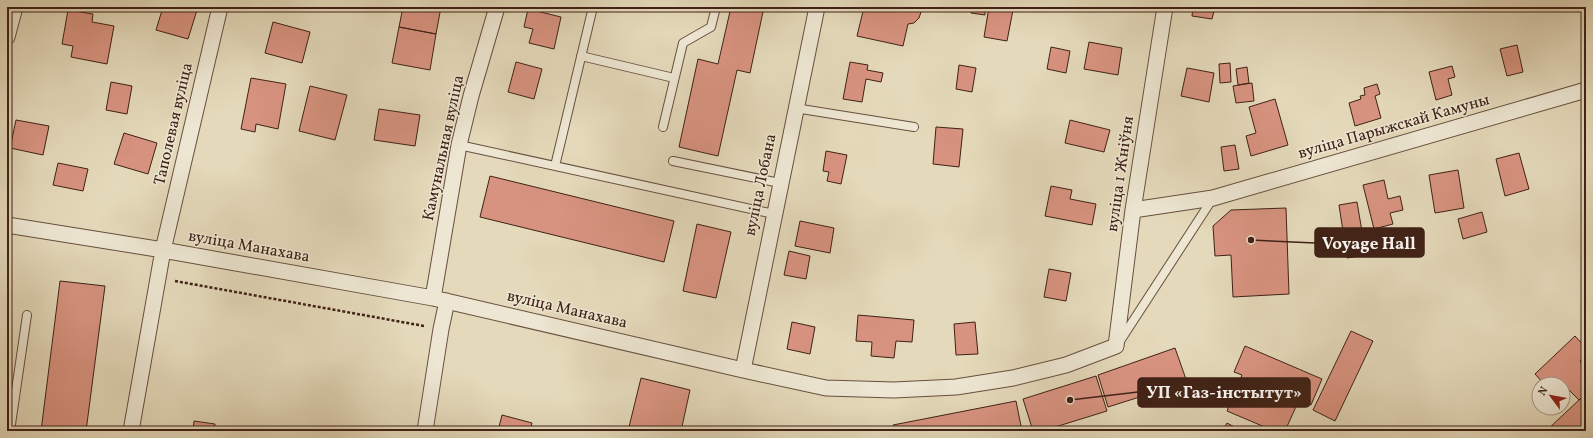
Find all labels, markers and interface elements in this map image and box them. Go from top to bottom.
street label: Таполевая вуліца [149,60,199,187]
street label: Камунальная вуліца [418,73,470,223]
street label: вуліца Парыжскай Камуны [1296,89,1492,165]
street label: вуліца 1 Жніўня [1102,115,1140,233]
street label: вуліца Лобана [739,132,783,238]
street label: вуліца Манахава [186,225,312,269]
callout: Voyage Hall [1315,228,1424,257]
text: Voyage Hall [1322,233,1416,256]
street label: вуліца Манахава [505,285,629,335]
north arrow [1531,376,1571,416]
callout: УП «Газ-інстытут» [1138,378,1310,407]
text: УП «Газ-інстытут» [1146,382,1302,405]
text: N [1535,384,1552,399]

